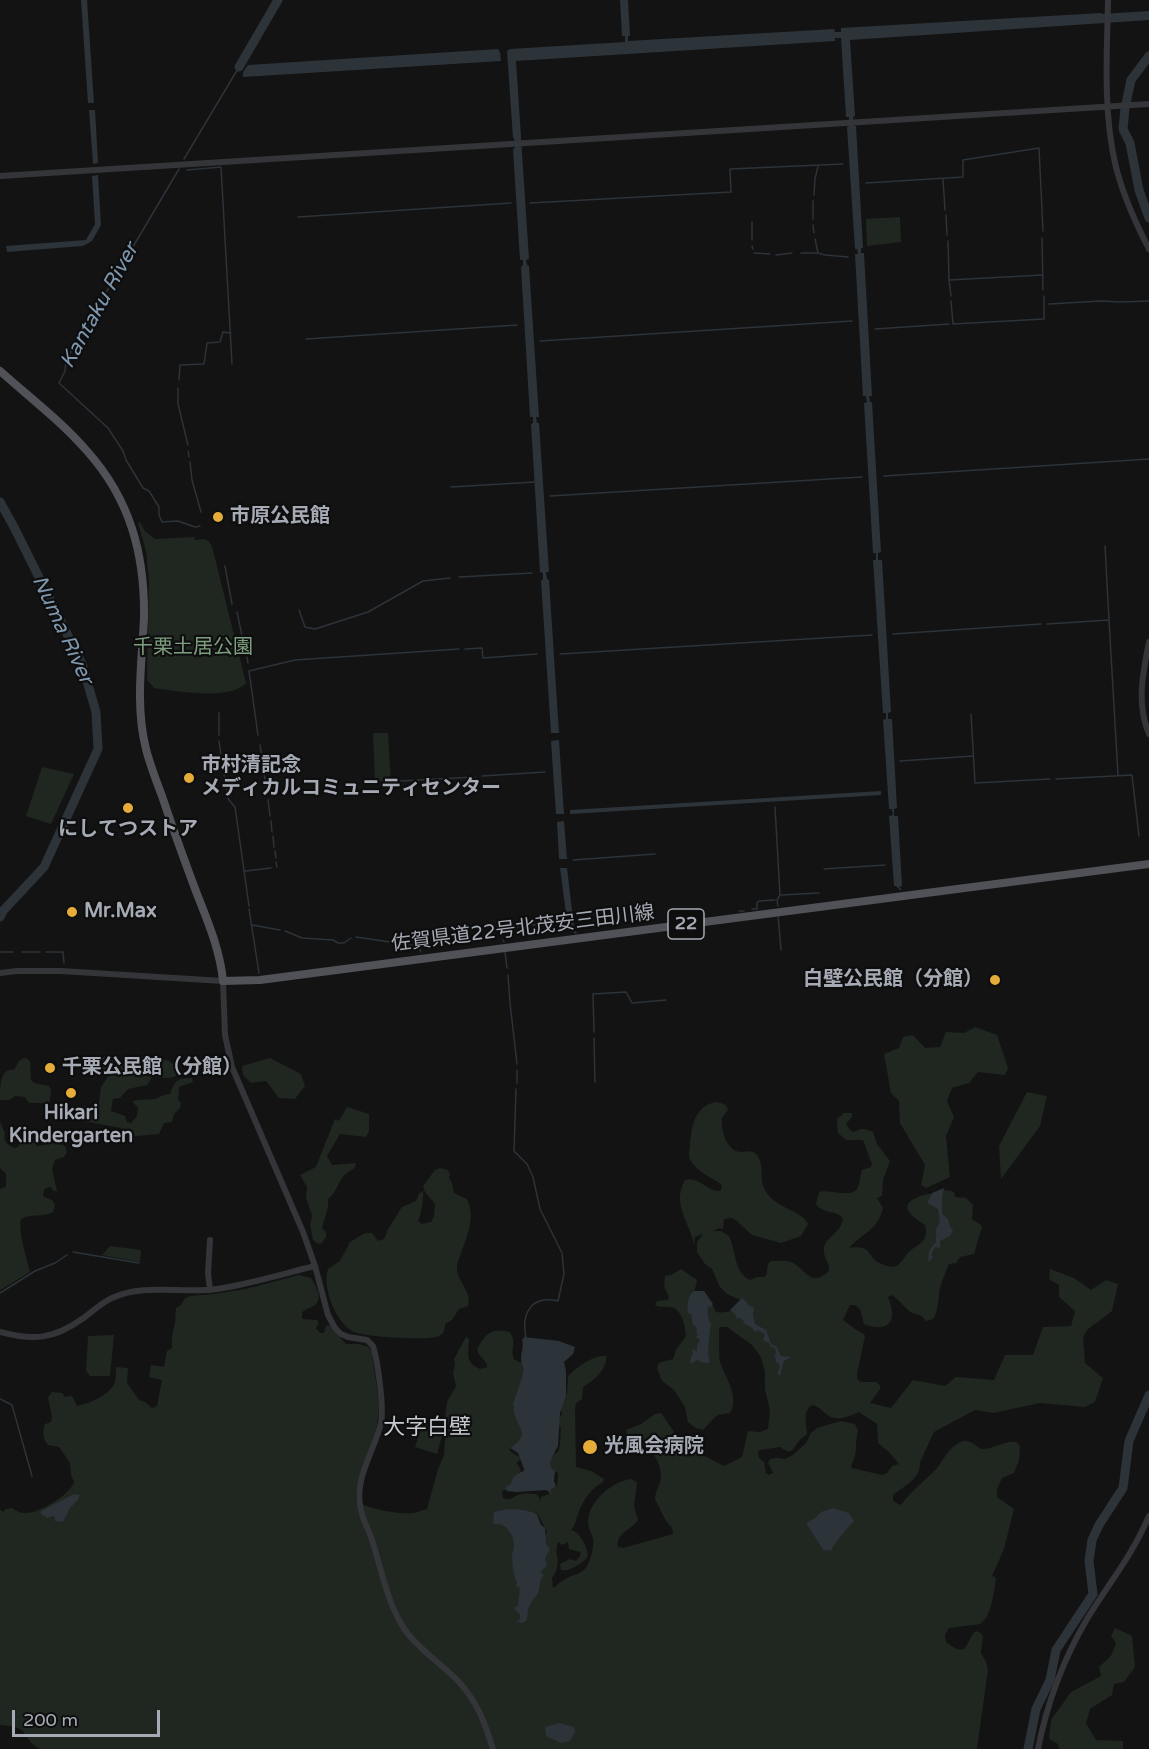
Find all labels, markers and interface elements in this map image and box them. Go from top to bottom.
water label: Kantaku River [55,239,145,373]
place label: 市原公民館 [230,505,330,529]
marker: 市原公民館 [211,510,225,524]
water label: Numa River [26,572,98,688]
park label: 千栗土居公園 [133,636,253,660]
place label: 市村清記念 メディカルコミュニティセンター [201,754,501,801]
marker: 市村清記念 メディカルコミュニティセンター [182,771,196,785]
marker: にしてつストア [121,801,135,815]
place label: にしてつストア [58,818,198,842]
place label: Mr.Max [84,900,157,924]
street label: 佐賀県道22号北茂安三田川線 [390,901,656,957]
marker: Mr.Max [65,905,79,919]
road number: 22 [668,909,704,939]
place label: 白壁公民館（分館） [803,968,983,992]
marker: 白壁公民館（分館） [988,973,1002,987]
place label: 千栗公民館（分館） [62,1056,242,1080]
marker: 千栗公民館（分館） [43,1061,57,1075]
marker: Hikari Kindergarten [64,1086,78,1100]
place label: Hikari Kindergarten [9,1102,133,1149]
district label: 大字白壁 [383,1415,471,1441]
place label: 光風会病院 [604,1435,704,1459]
marker: 光風会病院 [581,1438,599,1456]
scale bar [15,1698,164,1736]
text: 200 m [23,1709,78,1731]

